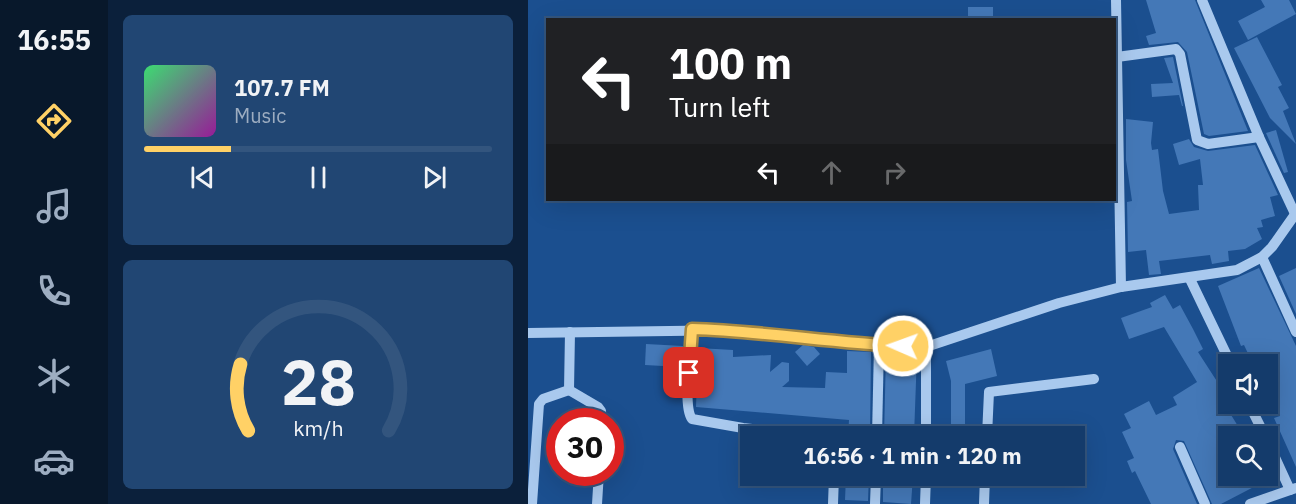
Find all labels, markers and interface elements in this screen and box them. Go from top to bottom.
text: 16:55 [17,22,91,57]
text: 100 m [669,36,792,91]
icon: left [570,42,648,120]
text: 107.7 FM [234,73,330,102]
text: Turn left [669,89,770,124]
icon: directions [33,100,75,142]
text: Music [234,102,286,129]
icon: left [752,156,785,189]
icon: ahead [815,156,848,189]
icon: right [878,156,911,189]
icon: previous [186,161,219,194]
icon: pause [302,161,335,194]
icon: next [418,161,451,194]
icon: music [33,185,75,227]
icon: phone [33,270,75,312]
position arrow [871,314,935,378]
text: 28 [281,341,355,422]
pin [663,347,714,398]
map controls [1218,354,1278,486]
button: sound [1218,354,1278,414]
icon: climate [33,355,75,397]
icon: arrive [672,356,705,389]
speed limit sign: 30 [546,408,624,486]
text: km/h [293,415,343,443]
button: search [1218,426,1278,486]
icon: car [33,440,75,482]
text: 16:56 · 1 min · 120 m [803,441,1022,470]

